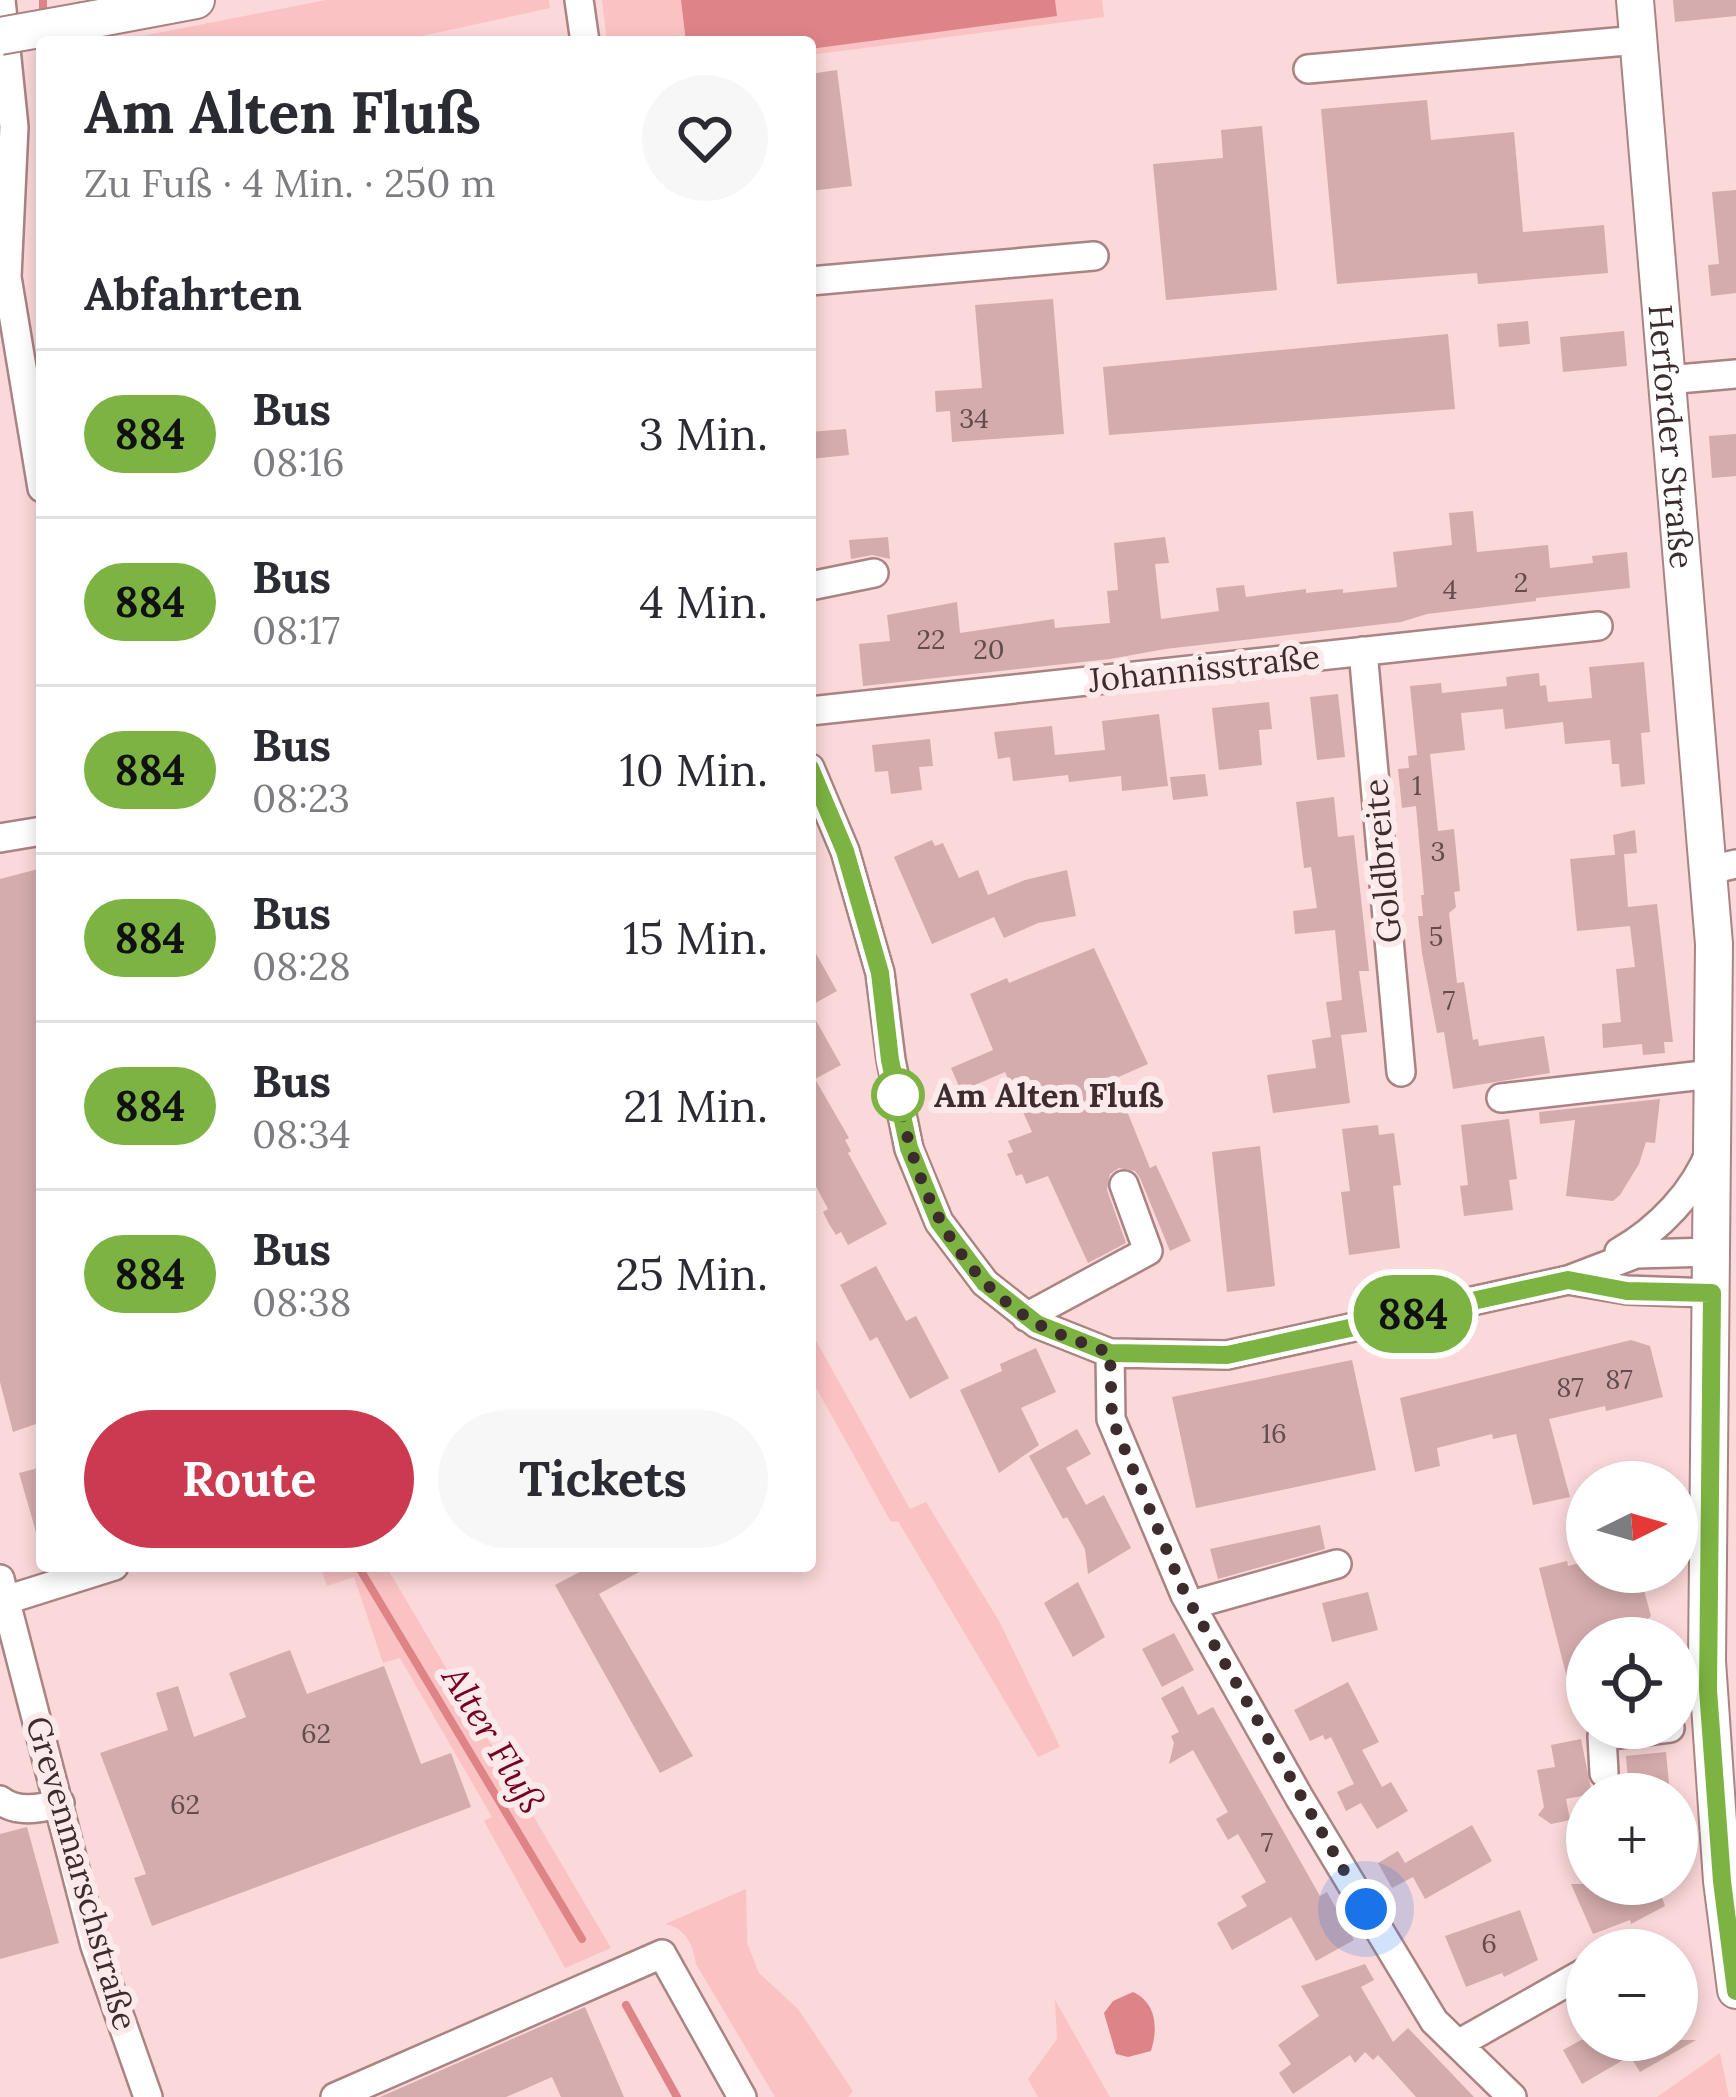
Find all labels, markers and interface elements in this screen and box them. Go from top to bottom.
button: heart [642,75,768,201]
text: Am Alten Fluß [84,76,480,149]
text: Zu Fuß · 4 Min. · 250 m [84,158,496,208]
text: Abfahrten [84,265,302,322]
street label: Herforder Straße [1640,303,1704,570]
text: Bus [252,380,331,437]
house number: 34 [959,401,989,435]
text: 3 Min. [639,405,768,462]
text: 884 [114,407,186,461]
text: 08:16 [252,437,345,487]
text: Bus [252,548,331,605]
house number: 2 [1514,565,1528,599]
house number: 4 [1443,572,1457,606]
text: 4 Min. [639,573,768,630]
text: 884 [114,575,186,629]
text: 08:17 [252,605,340,655]
house number: 22 [917,622,946,656]
house number: 20 [973,632,1005,666]
street label: Johannisstraße [1085,635,1322,701]
text: Bus [252,716,331,773]
text: 10 Min. [619,741,768,798]
text: 884 [114,743,186,797]
house number: 1 [1412,768,1422,802]
text: 08:23 [252,773,350,823]
street label: Goldbreite [1354,777,1410,945]
house number: 3 [1430,834,1446,868]
text: Bus [252,884,331,941]
text: 15 Min. [623,909,768,966]
text: 884 [114,911,186,965]
house number: 5 [1429,919,1443,953]
text: 08:28 [252,941,351,991]
house number: 7 [1443,983,1455,1017]
text: Bus [252,1052,331,1109]
marker: Am Alten Fluß [873,1070,923,1120]
place label: Am Alten Fluß [934,1074,1163,1116]
text: 21 Min. [623,1077,768,1134]
text: 884 [114,1079,186,1133]
text: 08:34 [252,1109,351,1159]
text: Bus [252,1220,331,1277]
text: 25 Min. [615,1245,768,1302]
text: 884 [114,1247,186,1301]
line badge: 884 [1344,1275,1482,1353]
text: 08:38 [252,1277,352,1327]
text: 884 [1377,1287,1449,1341]
house number: 87 [1605,1362,1633,1396]
house number: 87 [1556,1370,1584,1404]
button: Route [84,1410,414,1548]
button: Tickets [438,1410,768,1548]
house number: 16 [1261,1416,1287,1450]
north arrow [1566,1461,1698,1593]
map controls [1566,1461,1698,2061]
button: locate [1566,1617,1698,1749]
water label: Alter Fluß [432,1656,556,1821]
street label: Grevenmarschstraße [17,1711,147,2035]
house number: 62 [301,1716,331,1750]
button: + [1566,1773,1698,1905]
house number: 62 [170,1787,200,1821]
house number: 7 [1261,1825,1273,1859]
your location [1336,1879,1396,1939]
house number: 6 [1481,1926,1497,1960]
button: − [1566,1929,1698,2061]

